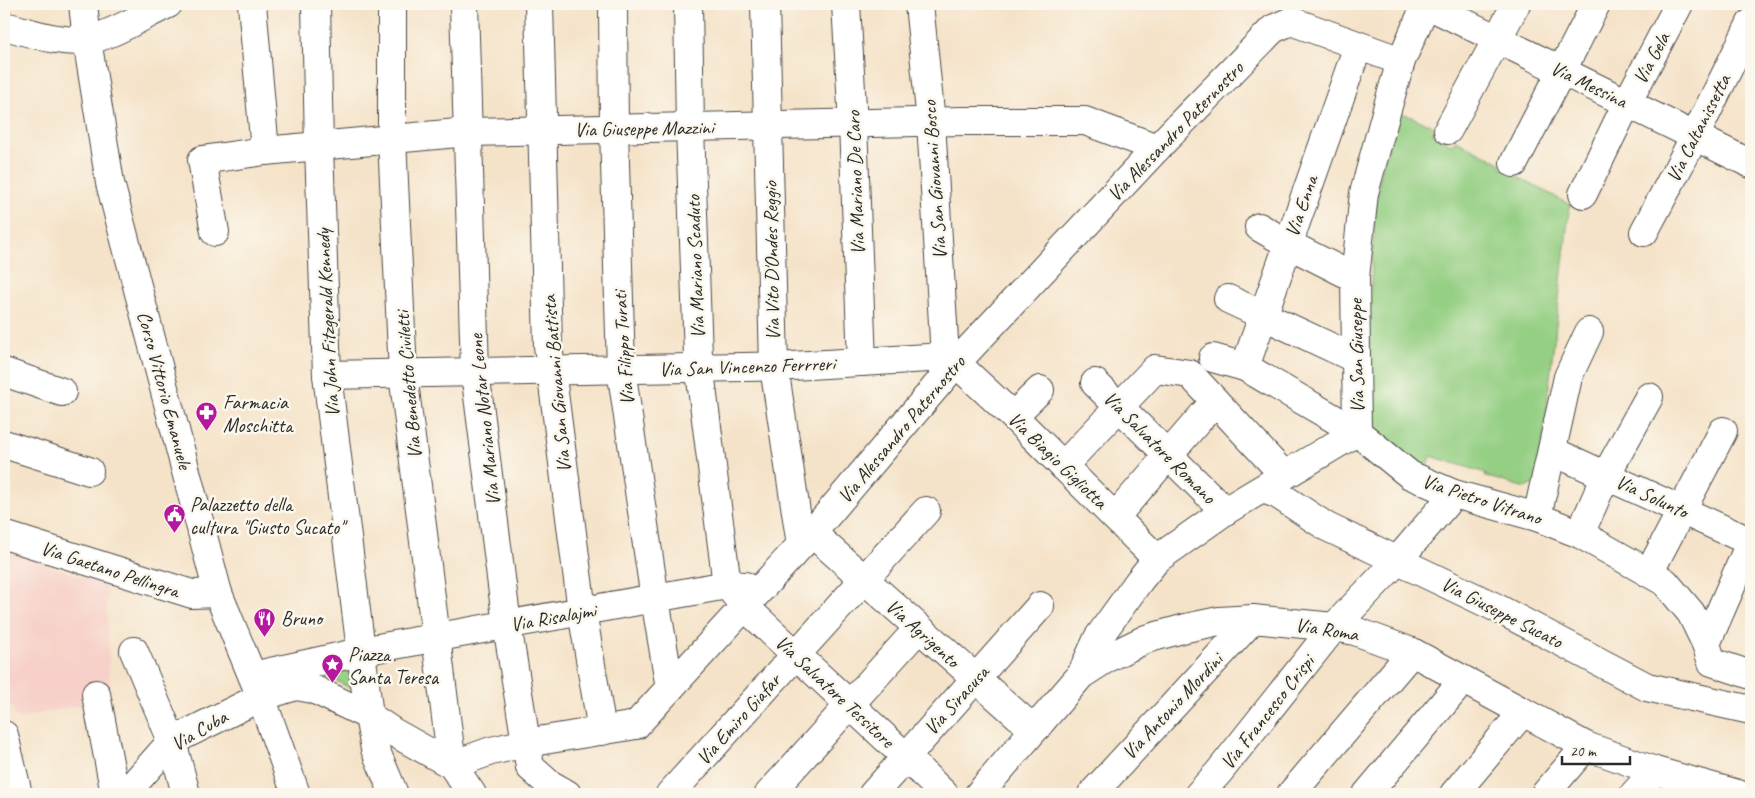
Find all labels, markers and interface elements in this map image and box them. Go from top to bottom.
street label: Via Gela [1627,27,1676,88]
street label: Via Alessandro Paternostro [1102,55,1249,207]
street label: Via Messina [1547,55,1633,114]
street label: Via Caltanissetta [1661,69,1737,186]
street label: Via San Giovanni Bosco [916,99,953,260]
street label: Via Mariano De Caro [840,110,871,255]
street label: Via Giuseppe Mazzini [574,115,716,142]
street label: Via Enna [1279,171,1324,240]
street label: Via Vito D'Ondes Reggio [758,180,785,341]
street label: Via Mariano Scaduto [680,194,711,339]
street label: Via John Fitzgerald Kennedy [310,226,345,418]
street label: Via Filippo Turati [607,288,640,406]
street label: Via San Giovanni Battista [536,293,577,474]
street label: Via San Giuseppe [1343,297,1370,413]
street label: Corso Vittorio Emanuele [131,308,198,473]
street label: Via Benedetto Civiletti [389,308,427,460]
street label: Via Mariano Notar Leone [463,331,506,507]
street label: Via Alessandro Paternostro [832,350,971,508]
street label: Via San Vincenzo Ferrreri [659,351,838,382]
street label: Via Salvatore Romano [1098,386,1222,510]
place label: Farmacia Moschitta [223,390,294,438]
pharmacy icon: Farmacia Moschitta [195,401,219,432]
street label: Via Biagio Gigliotta [1003,407,1114,515]
street label: Via Pietro Vitrano [1419,468,1546,531]
street label: Via Solunto [1612,469,1694,525]
place label: Palazzetto della cultura "Giusto Sucato" [190,492,348,540]
public building icon: Palazzetto della cultura "Giusto Sucato" [162,503,186,534]
street label: Via Gaetano Pellingra [38,535,184,604]
street label: Via Giuseppe Sucato [1437,571,1567,654]
street label: Via Agrigento [881,594,966,674]
street label: Via Risalajmi [509,597,600,637]
restaurant icon: Bruno [253,606,277,637]
place label: Bruno [281,606,324,631]
street label: Via Roma [1294,612,1361,647]
street label: Via Salvatore Tessitore [770,630,901,754]
place label: Piazza Santa Teresa [348,642,440,690]
street label: Via Antonio Mordini [1117,646,1230,765]
street label: Via Francesco Crispi [1215,648,1321,774]
place icon: Piazza Santa Teresa [320,653,344,684]
street label: Via Siracusa [919,659,995,740]
street label: Via Emiro Giafar [691,667,787,770]
street label: Via Cuba [167,704,233,756]
scale bar [1562,733,1630,765]
text: 20 m [1570,742,1597,761]

